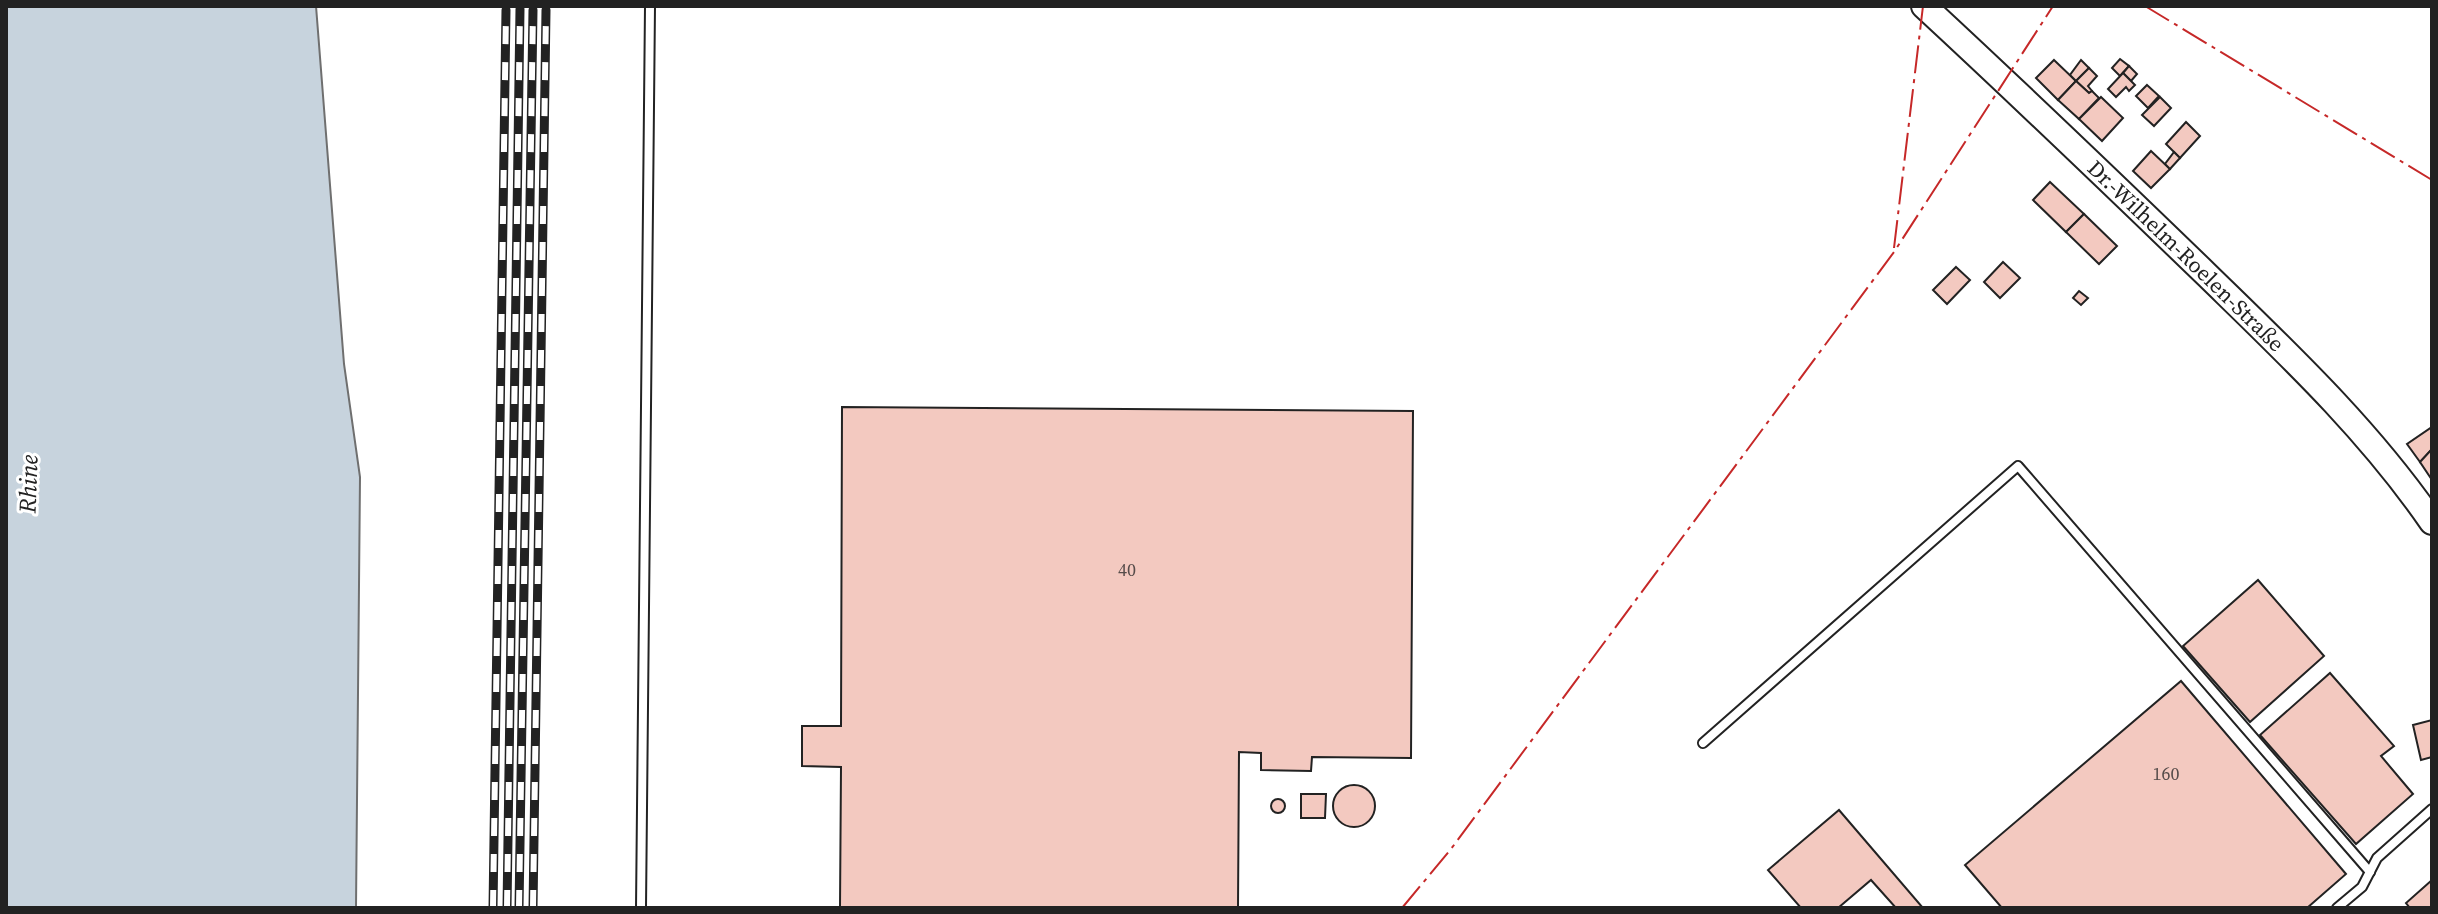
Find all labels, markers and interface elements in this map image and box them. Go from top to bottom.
street label: Dr.-Wilhelm-Roelen-Straße [2081,153,2291,358]
water label: Rhine [10,454,46,515]
house number: 40 [1118,557,1136,582]
house number: 160 [2153,761,2180,786]

